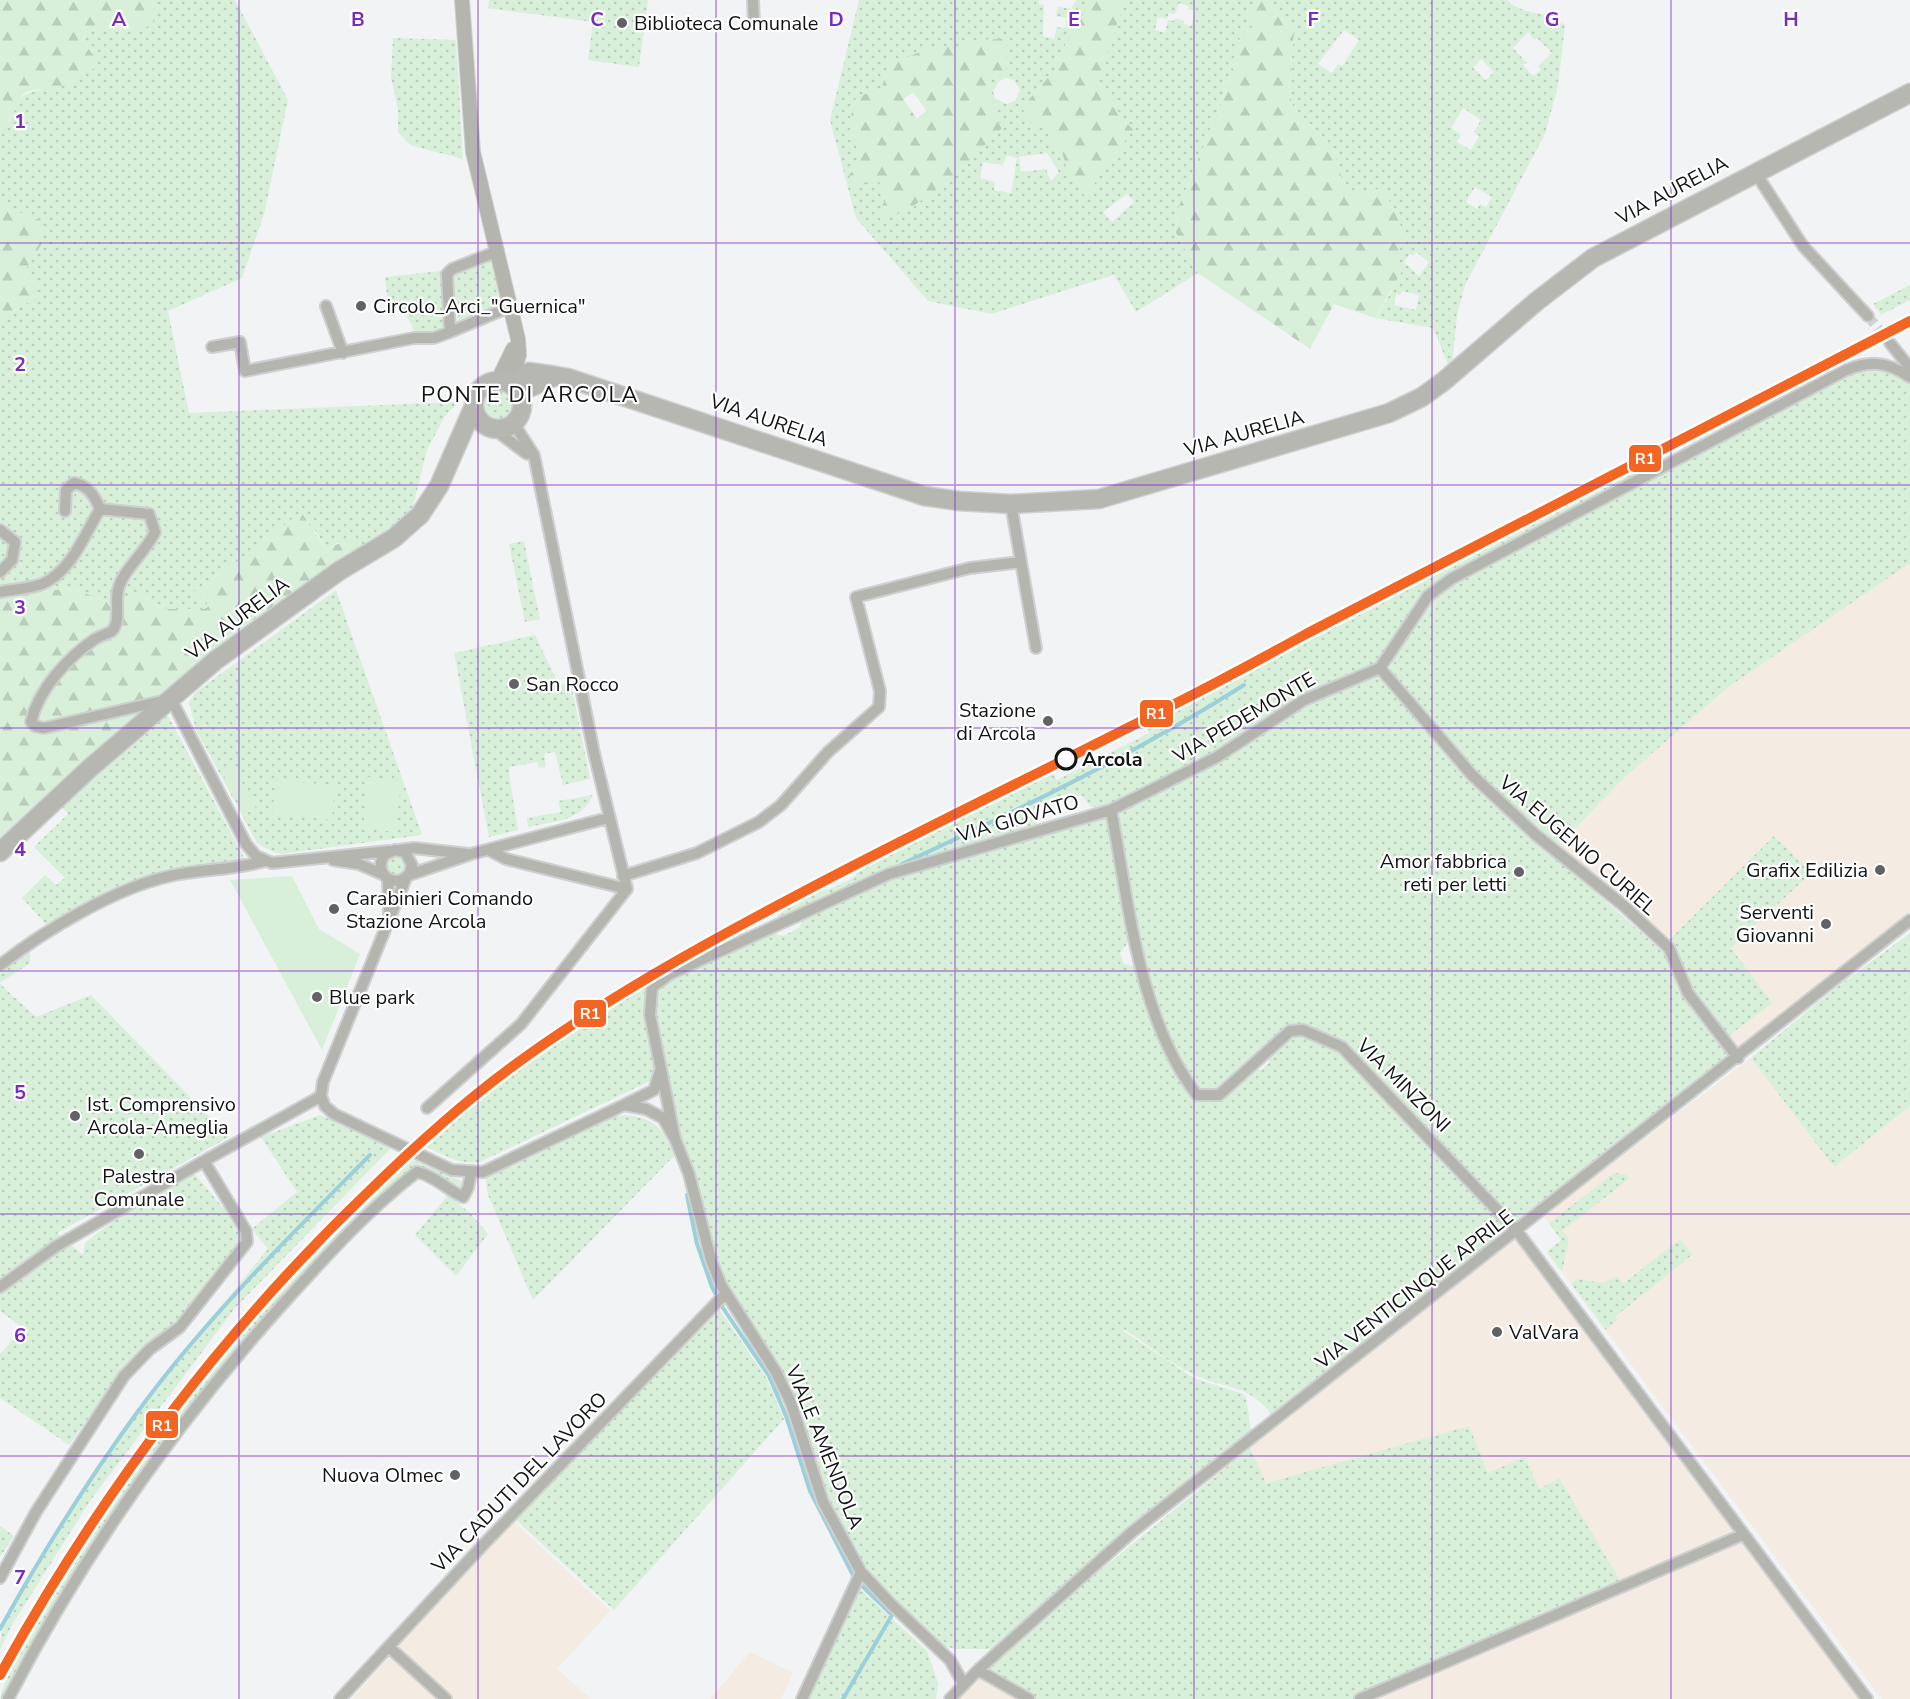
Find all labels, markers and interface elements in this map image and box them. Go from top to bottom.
text: A [112,6,127,33]
text: B [351,6,365,33]
text: C [590,6,604,33]
text: D [828,6,844,33]
text: E [1068,6,1080,33]
text: F [1307,6,1319,33]
text: G [1545,6,1559,33]
text: H [1783,6,1799,33]
place label: Biblioteca Comunale [634,10,819,37]
marker: Biblioteca Comunale [615,16,629,30]
text: 1 [14,108,26,135]
street label: VIA AURELIA [1611,149,1733,232]
place label: Circolo_Arci_"Guernica" [373,293,586,320]
marker: Circolo_Arci_"Guernica" [354,299,368,313]
text: 2 [14,351,26,378]
district label: PONTE DI ARCOLA [421,380,639,410]
street label: VIA AURELIA [705,387,832,453]
street label: VIA AURELIA [1180,403,1308,464]
line badge: R1 [1628,444,1662,473]
text: R1 [1635,448,1655,470]
street label: VIA AURELIA [179,570,295,667]
text: 3 [14,594,26,621]
street label: VIA PEDEMONTE [1167,666,1320,770]
place label: San Rocco [526,671,619,698]
marker: San Rocco [507,677,521,691]
place label: Stazione di Arcola [956,697,1036,747]
line badge: R1 [1139,699,1174,728]
text: R1 [1146,703,1166,725]
marker: Stazione di Arcola [1041,714,1055,728]
place label: Arcola [1082,746,1143,773]
marker: Arcola [1055,748,1077,770]
street label: VIA EUGENIO CURIEL [1492,769,1662,921]
street label: VIA GIOVATO [953,788,1082,849]
text: 4 [14,836,26,863]
place label: Amor fabbrica reti per letti [1380,848,1507,898]
place label: Grafix Edilizia [1746,857,1868,884]
marker: Grafix Edilizia [1873,863,1887,877]
marker: Amor fabbrica reti per letti [1512,865,1526,879]
place label: Carabinieri Comando Stazione Arcola [346,885,533,935]
place label: Serventi Giovanni [1736,899,1814,949]
marker: Carabinieri Comando Stazione Arcola [327,902,341,916]
marker: Serventi Giovanni [1819,917,1833,931]
place label: Blue park [329,984,416,1011]
marker: Blue park [310,990,324,1004]
line badge: R1 [573,999,607,1028]
text: R1 [580,1003,600,1025]
street label: VIA MINZONI [1350,1032,1456,1138]
text: 5 [14,1079,26,1106]
place label: Ist. Comprensivo Arcola-Ameglia [87,1091,236,1141]
marker: Ist. Comprensivo Arcola-Ameglia [68,1109,82,1123]
marker: Palestra Comunale [132,1147,146,1161]
place label: Palestra Comunale [94,1163,184,1213]
street label: VIA VENTICINQUE APRILE [1309,1204,1519,1376]
place label: ValVara [1508,1319,1579,1346]
text: 6 [14,1322,26,1349]
marker: ValVara [1490,1325,1504,1339]
street label: VIALE AMENDOLA [779,1360,870,1534]
street label: VIA CADUTI DEL LAVORO [425,1386,613,1579]
line badge: R1 [145,1410,179,1439]
text: R1 [152,1415,172,1437]
place label: Nuova Olmec [322,1462,443,1489]
marker: Nuova Olmec [448,1468,462,1482]
text: 7 [14,1564,26,1591]

